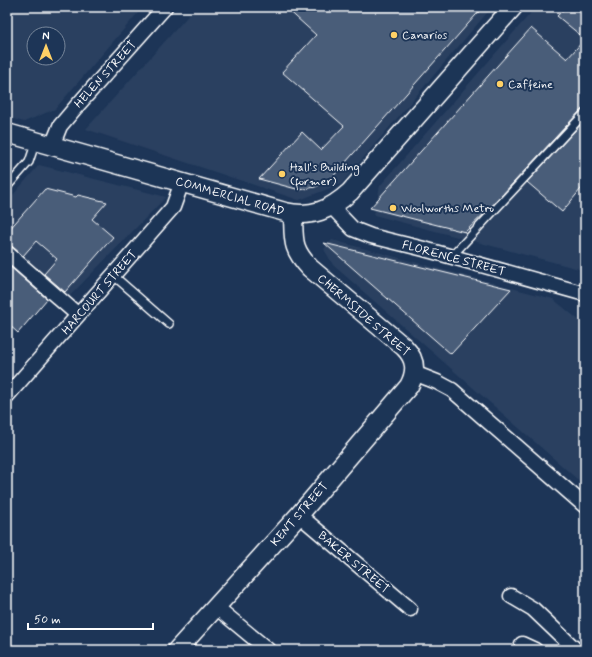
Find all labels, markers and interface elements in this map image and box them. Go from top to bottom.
north arrow [26,26,66,66]
place label: Canarios [402,28,448,44]
text: N [42,30,50,44]
marker: Canarios [389,30,399,40]
street label: HELEN STREET [71,37,140,112]
place label: Caffeine [508,77,553,93]
marker: Caffeine [495,79,505,89]
place label: Hall's Building (former) [290,160,360,191]
marker: Hall's Building (former) [277,169,287,179]
street label: COMMERCIAL ROAD [173,174,286,220]
place label: Woolworths Metro [401,201,495,217]
marker: Woolworths Metro [388,203,398,213]
street label: FLORENCE STREET [400,237,507,280]
street label: HARCOURT STREET [58,247,141,339]
street label: CHERMSIDE STREET [314,271,413,361]
street label: KENT STREET [268,479,332,550]
street label: BAKER STREET [314,528,393,597]
scale bar [28,605,153,631]
text: 50 m [34,612,61,628]

